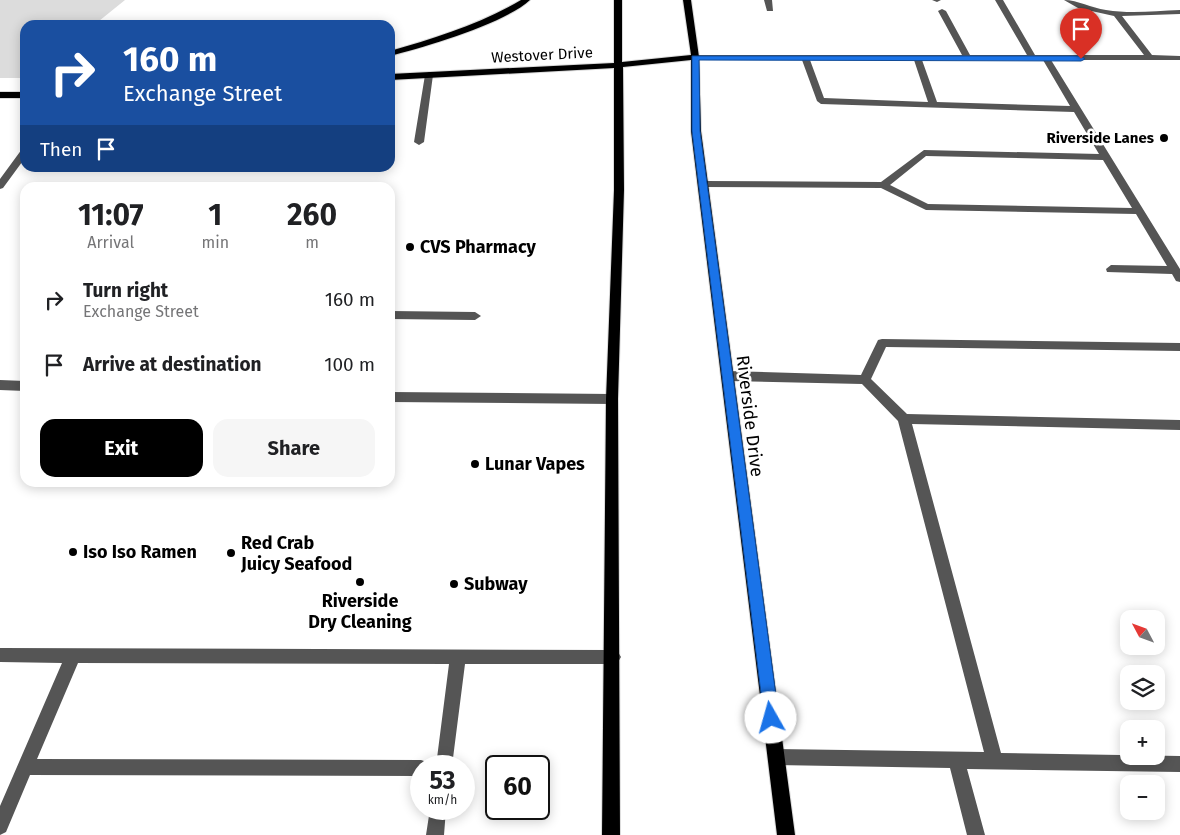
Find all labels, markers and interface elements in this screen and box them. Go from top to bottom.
pin [1060,8,1102,59]
icon: arrive [1067,15,1095,43]
text: 160 m [123,38,217,80]
icon: right [40,40,105,105]
street label: Westover Drive [491,43,593,67]
text: Exchange Street [123,80,282,107]
place label: Riverside Lanes [1047,129,1154,147]
marker: Riverside Lanes [1158,132,1170,144]
icon: arrive [92,135,120,163]
text: Then [40,138,82,161]
text: 11:07 [78,197,143,233]
text: 1 [208,197,222,233]
text: 260 [287,197,337,233]
text: Arrival [87,233,134,252]
text: min [201,233,229,252]
text: m [305,233,319,252]
place label: CVS Pharmacy [420,236,537,258]
marker: CVS Pharmacy [404,241,416,253]
text: Turn right [83,279,168,302]
icon: right [40,286,68,314]
text: 160 m [325,288,375,311]
text: Exchange Street [83,302,199,321]
icon: arrive [40,351,68,379]
text: Arrive at destination [83,353,262,376]
text: 100 m [324,353,375,376]
street label: Riverside Drive [732,354,768,478]
button: Exit [40,419,203,477]
button: Share [213,419,375,477]
place label: Lunar Vapes [485,453,585,475]
marker: Lunar Vapes [469,458,481,470]
place label: Red Crab Juicy Seafood [240,532,352,575]
place label: Iso Iso Ramen [83,541,197,563]
marker: Iso Iso Ramen [67,546,79,558]
marker: Red Crab Juicy Seafood [225,547,237,559]
place label: Subway [464,573,528,595]
marker: Riverside Dry Cleaning [354,576,366,588]
marker: Subway [448,578,460,590]
place label: Riverside Dry Cleaning [308,590,412,633]
north arrow [1120,610,1165,655]
map controls [1120,610,1165,820]
button: layers [1120,665,1165,710]
position arrow [744,691,796,743]
button: + [1120,720,1165,765]
speed limit sign: 60 [485,755,550,820]
text: 53 [429,766,456,796]
button: − [1120,775,1165,820]
text: km/h [428,793,457,807]

